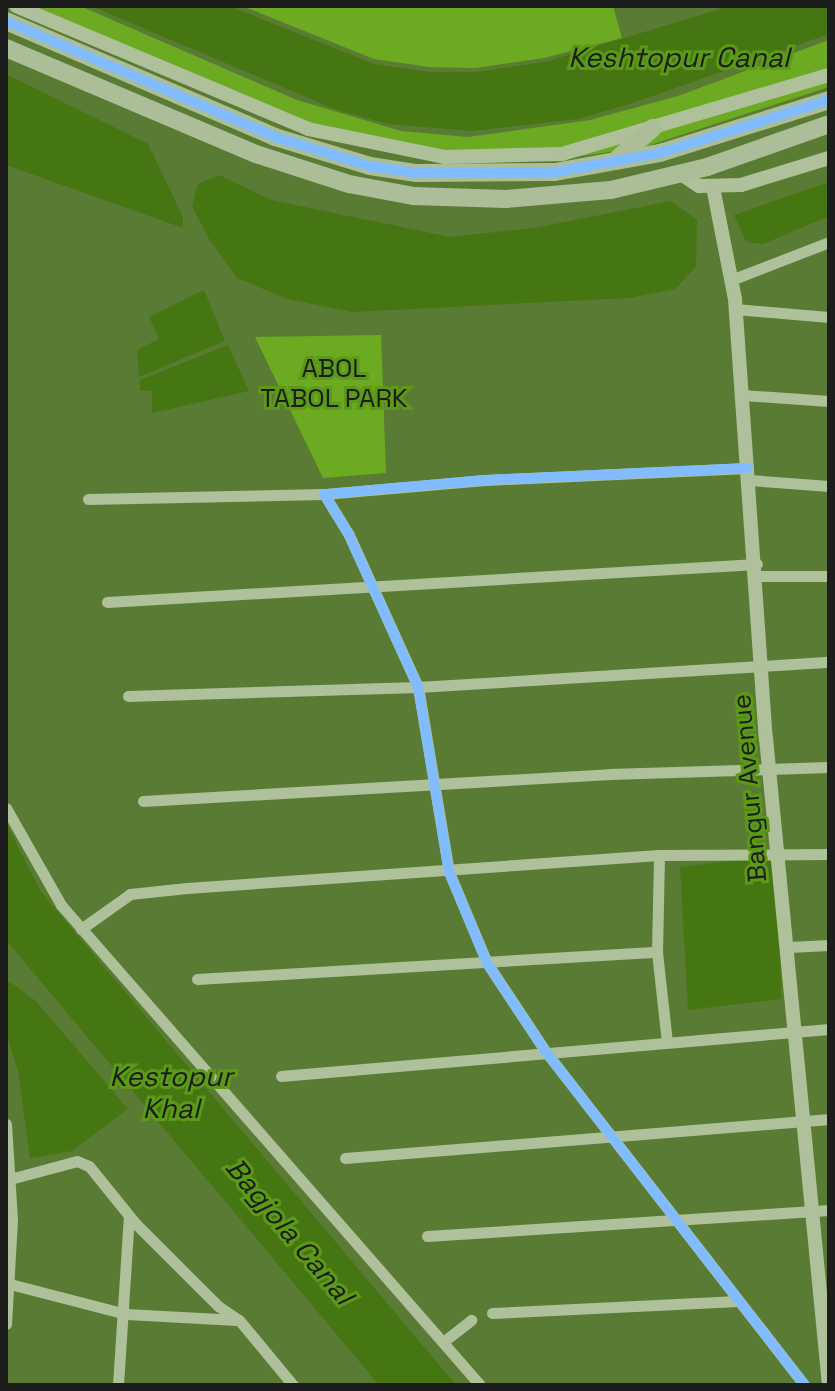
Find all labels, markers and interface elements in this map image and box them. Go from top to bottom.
water label: Keshtopur Canal [568,40,790,74]
park label: ABOL TABOL PARK [260,353,408,414]
street label: Bangur Avenue [726,693,774,883]
water label: Kestopur Khal [110,1059,232,1125]
water label: Bagjola Canal [219,1151,361,1311]

